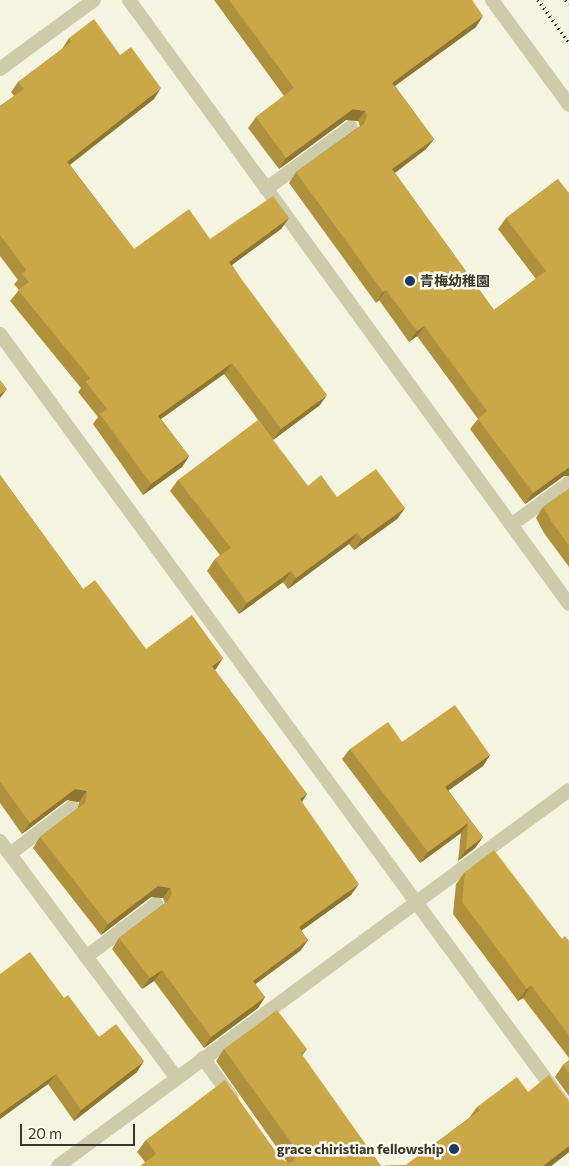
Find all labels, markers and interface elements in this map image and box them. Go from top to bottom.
place label: 青梅幼稚園 [420,273,490,289]
marker: 青梅幼稚園 [404,275,416,287]
scale bar [22,1114,138,1146]
text: 20 m [28,1124,62,1142]
place label: grace chiristian fellowship [277,1141,444,1157]
marker: grace chiristian fellowship [448,1143,460,1155]

